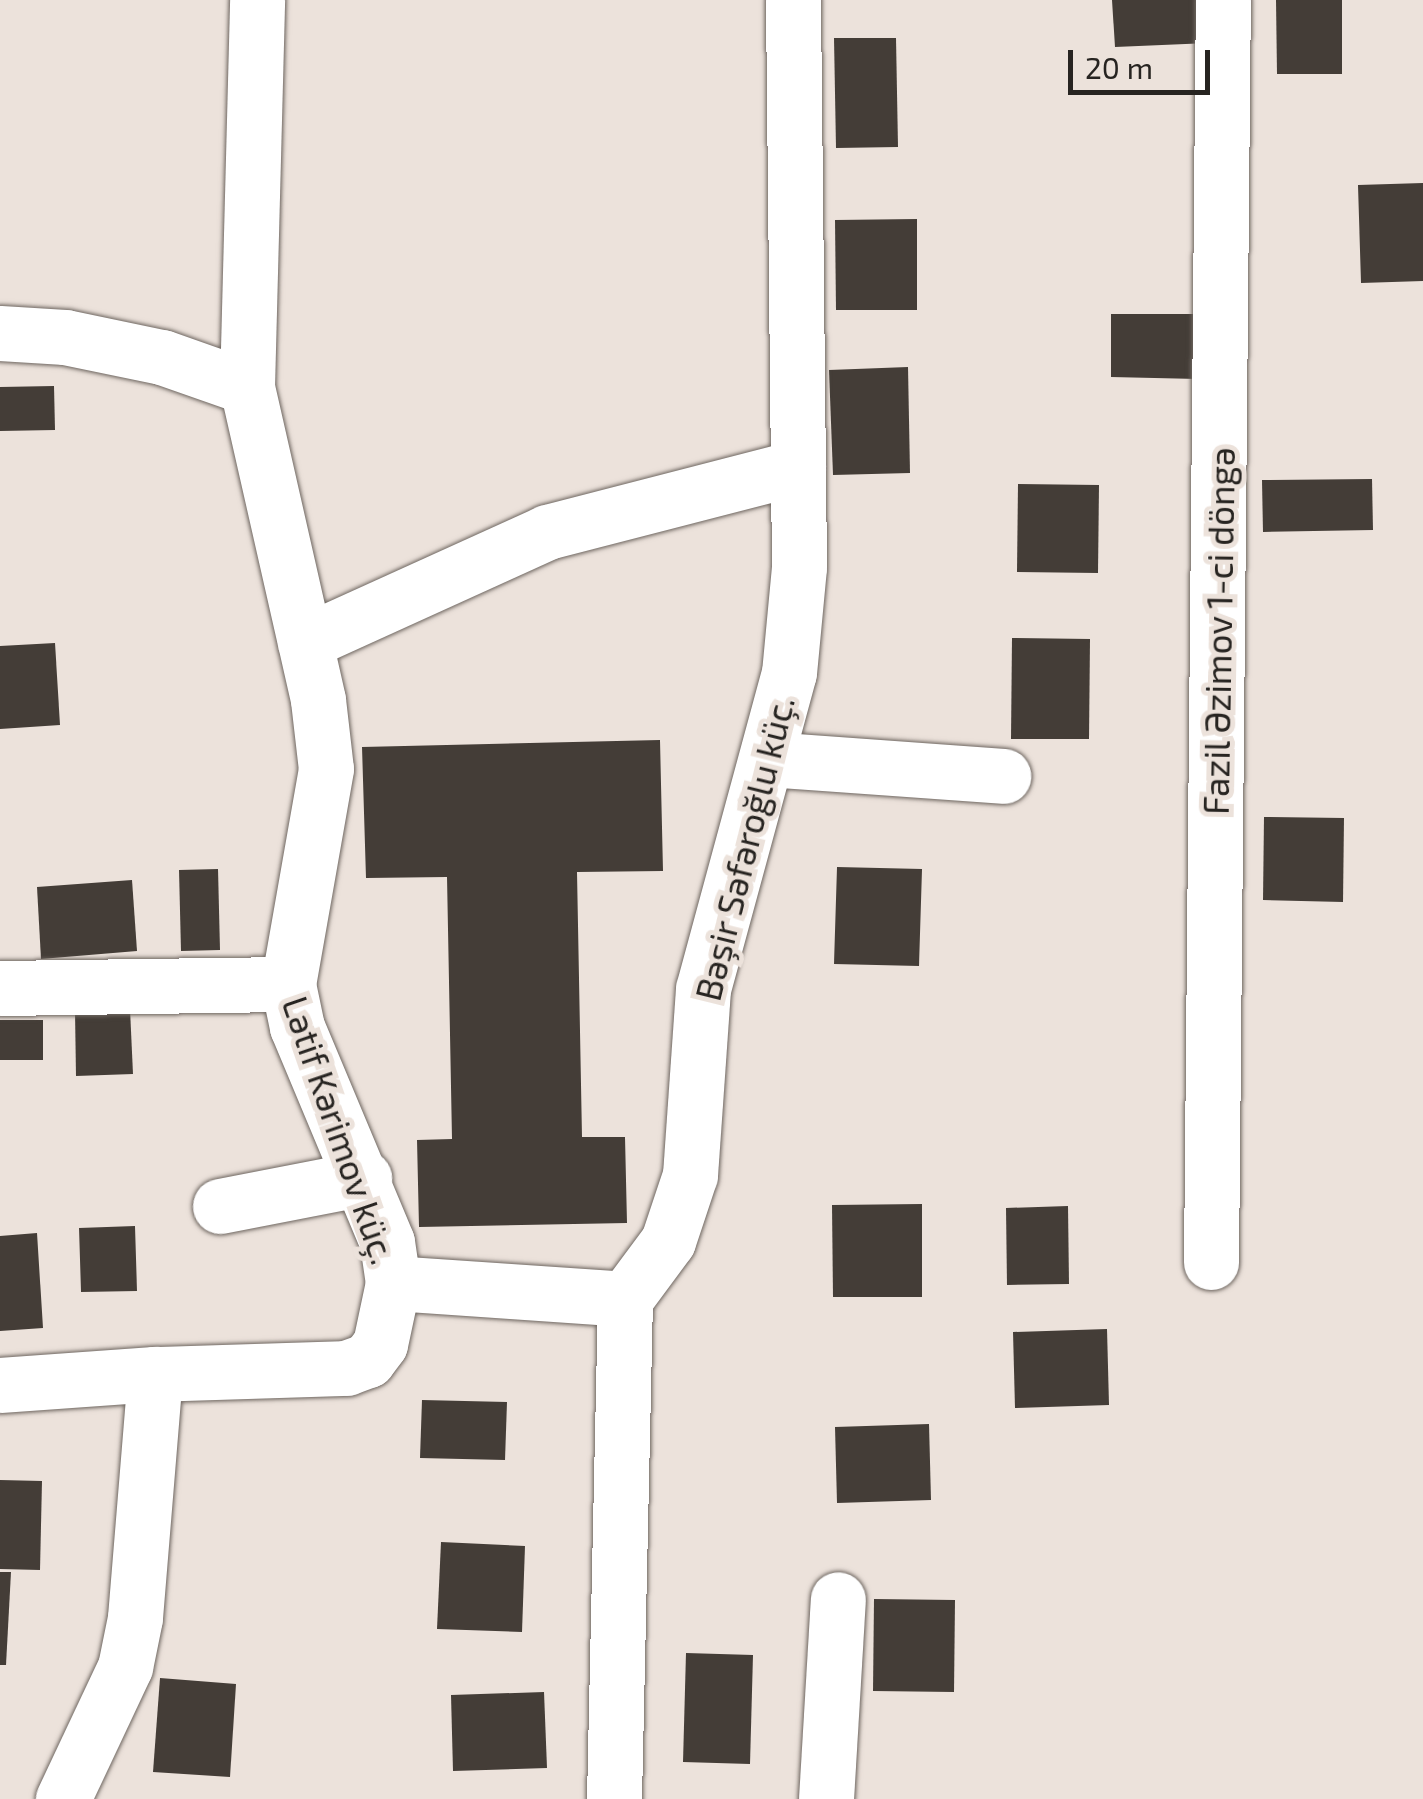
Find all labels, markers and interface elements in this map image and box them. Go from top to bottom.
scale bar [1073,30,1216,92]
text: 20 m [1085,49,1153,85]
street label: Fazil Əzimov 1-ci döngə [1194,446,1242,816]
street label: Bəşir Səfəroğlu küç. [686,691,802,1005]
street label: Lətif Kərimov küç. [274,990,406,1270]

